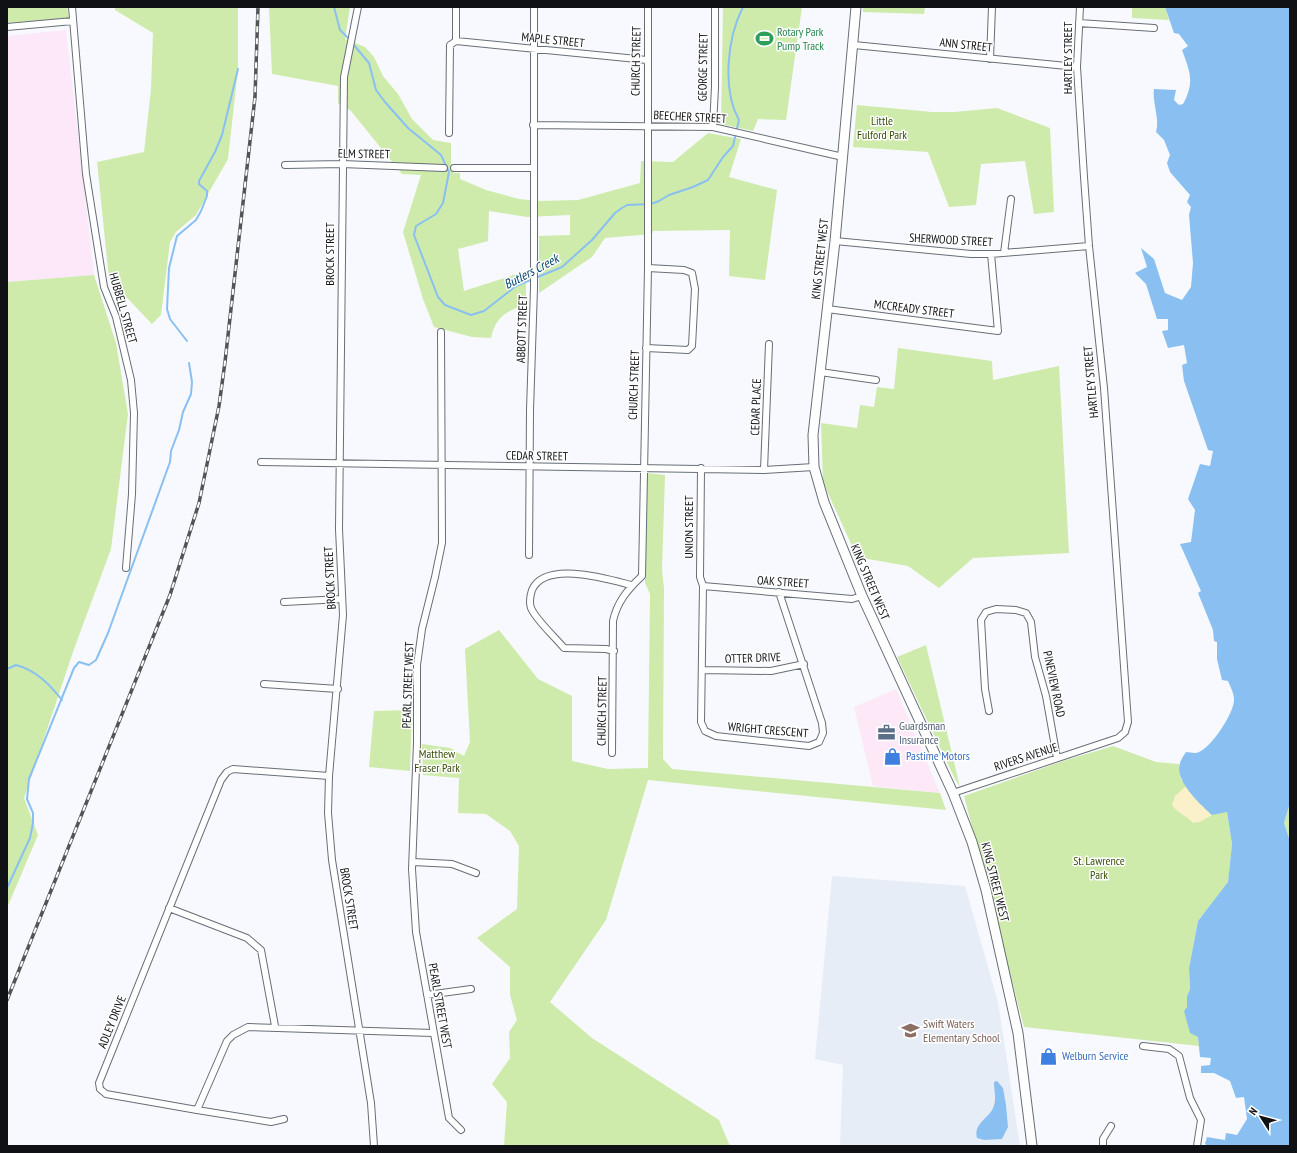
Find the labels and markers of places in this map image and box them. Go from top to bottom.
place label: Rotary Park Pump Track [777,24,824,53]
sports icon: Rotary Park Pump Track [754,29,774,49]
place label: Guardsman Insurance [899,718,945,747]
office icon: Guardsman Insurance [876,723,896,743]
shop icon: Pastime Motors [883,746,903,766]
place label: Pastime Motors [906,748,970,763]
place label: Swift Waters Elementary School [923,1016,1000,1045]
school or university icon: Swift Waters Elementary School [900,1021,920,1041]
shop icon: Welburn Service [1039,1046,1059,1066]
place label: Welburn Service [1062,1048,1129,1063]

